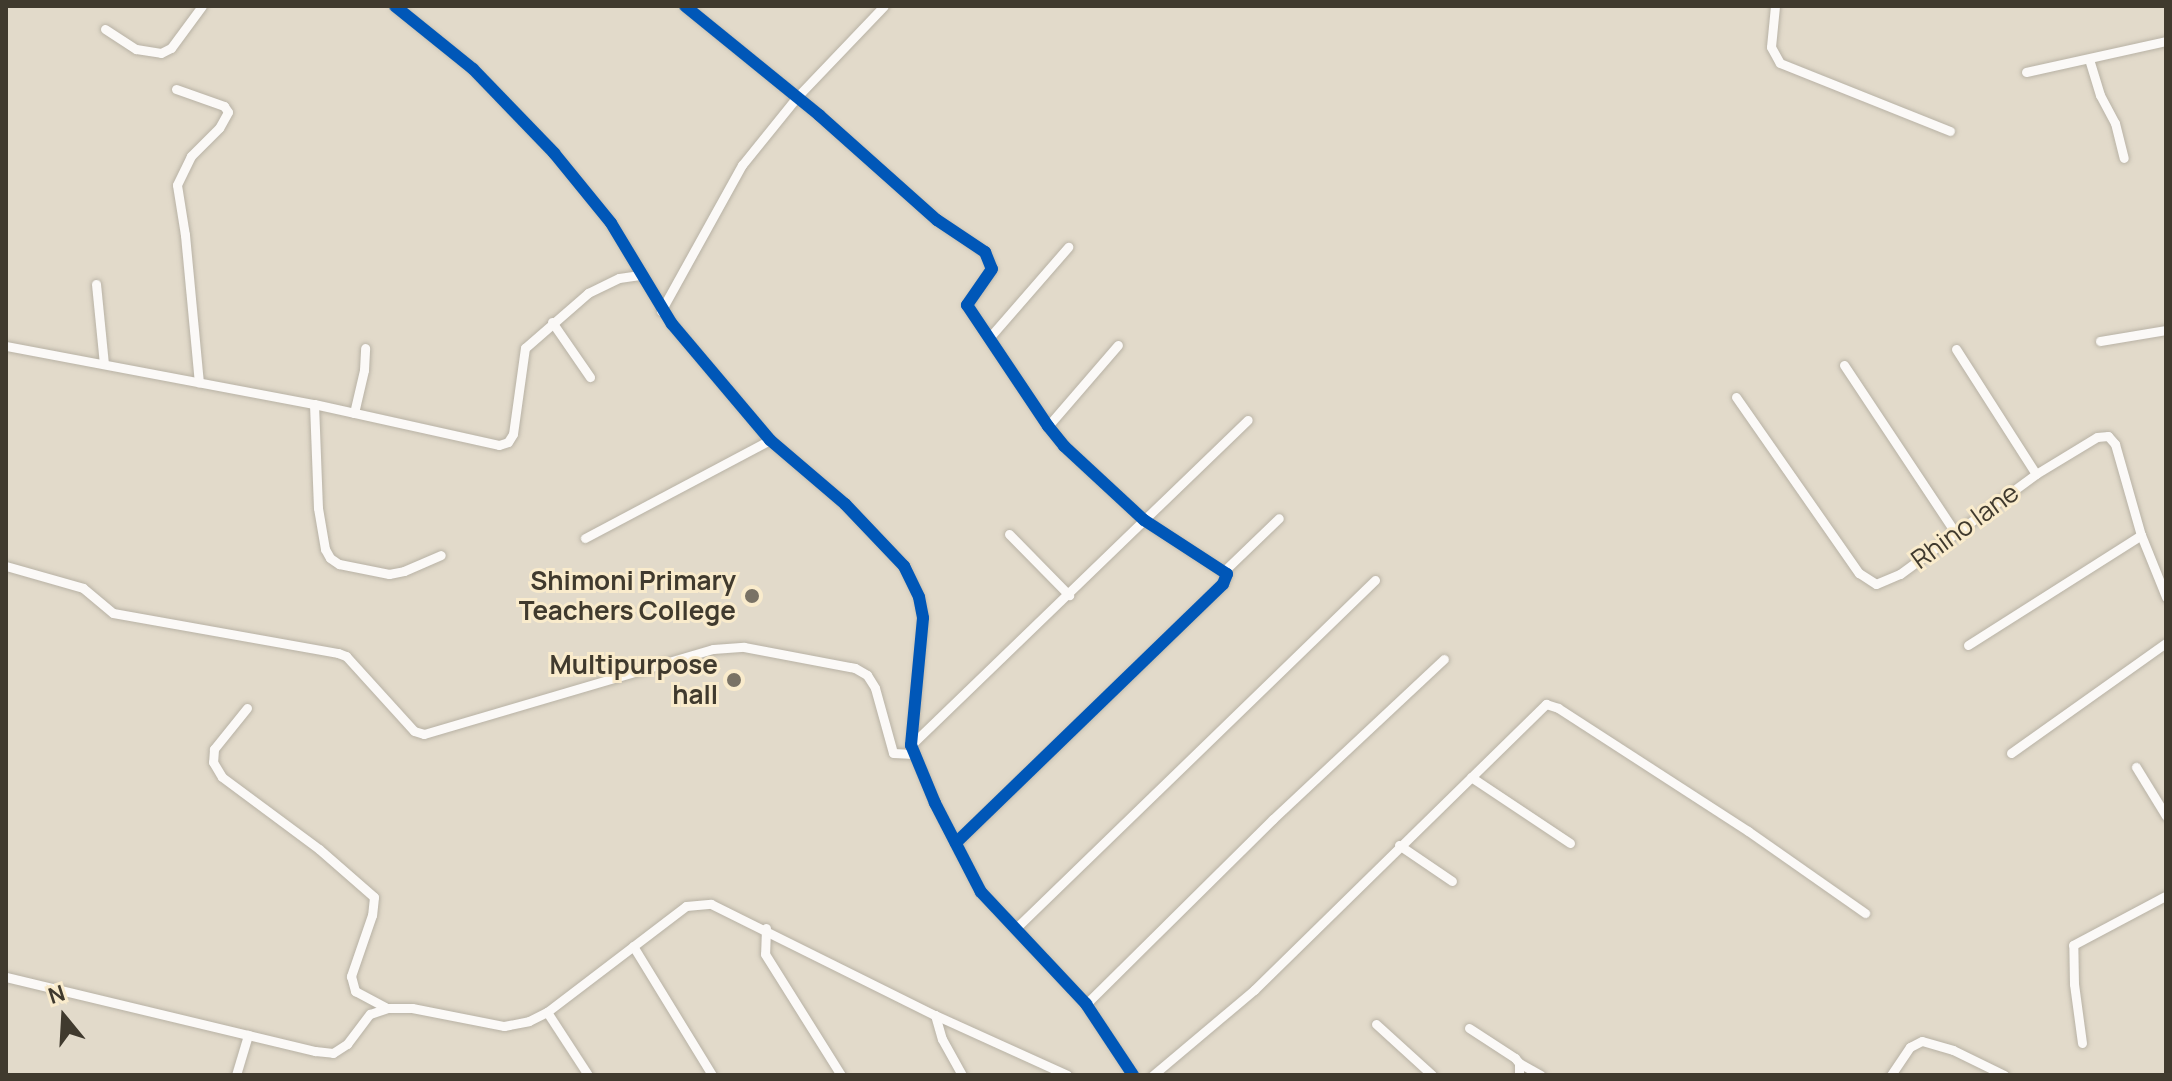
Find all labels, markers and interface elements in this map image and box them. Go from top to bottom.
street label: Rhino lane [1905,477,2025,575]
place label: Shimoni Primary Teachers College [519,565,736,626]
marker: Shimoni Primary Teachers College [743,587,761,605]
place label: Multipurpose hall [550,649,718,710]
marker: Multipurpose hall [725,671,743,689]
north arrow [24,977,104,1057]
text: N [44,977,69,1011]

